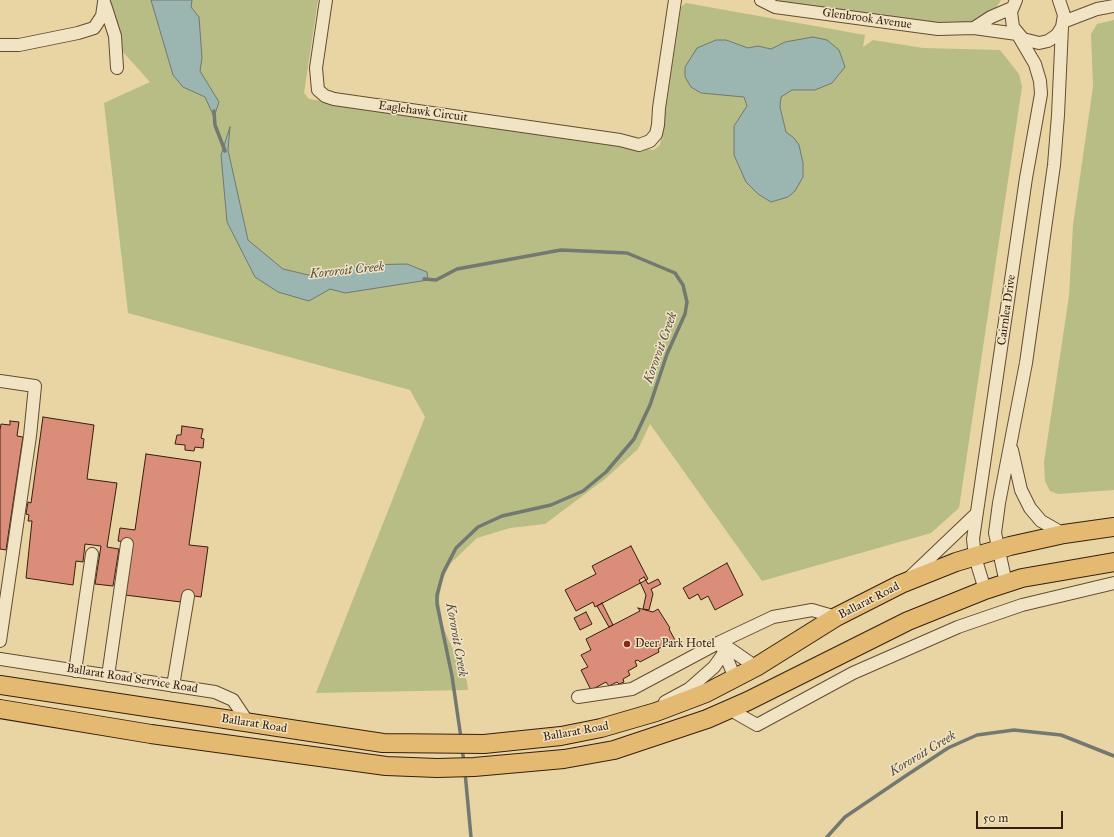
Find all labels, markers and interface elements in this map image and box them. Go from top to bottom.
street label: Glenbrook Avenue [821,6,913,32]
street label: Eaglehawk Circuit [377,99,469,125]
water label: Kororoit Creek [309,259,385,283]
street label: Cairnlea Drive [995,274,1019,346]
water label: Kororoit Creek [641,310,681,386]
street label: Ballarat Road [836,579,902,623]
water label: Kororoit Creek [442,602,470,678]
place label: Deer Park Hotel [635,637,715,651]
marker: Deer Park Hotel [622,639,632,649]
street label: Ballarat Road Service Road [65,661,199,697]
street label: Ballarat Road [220,712,288,736]
street label: Ballarat Road [542,719,610,745]
water label: Kororoit Creek [887,728,959,780]
scale bar [978,803,1065,829]
text: 50 m [983,811,1008,825]

